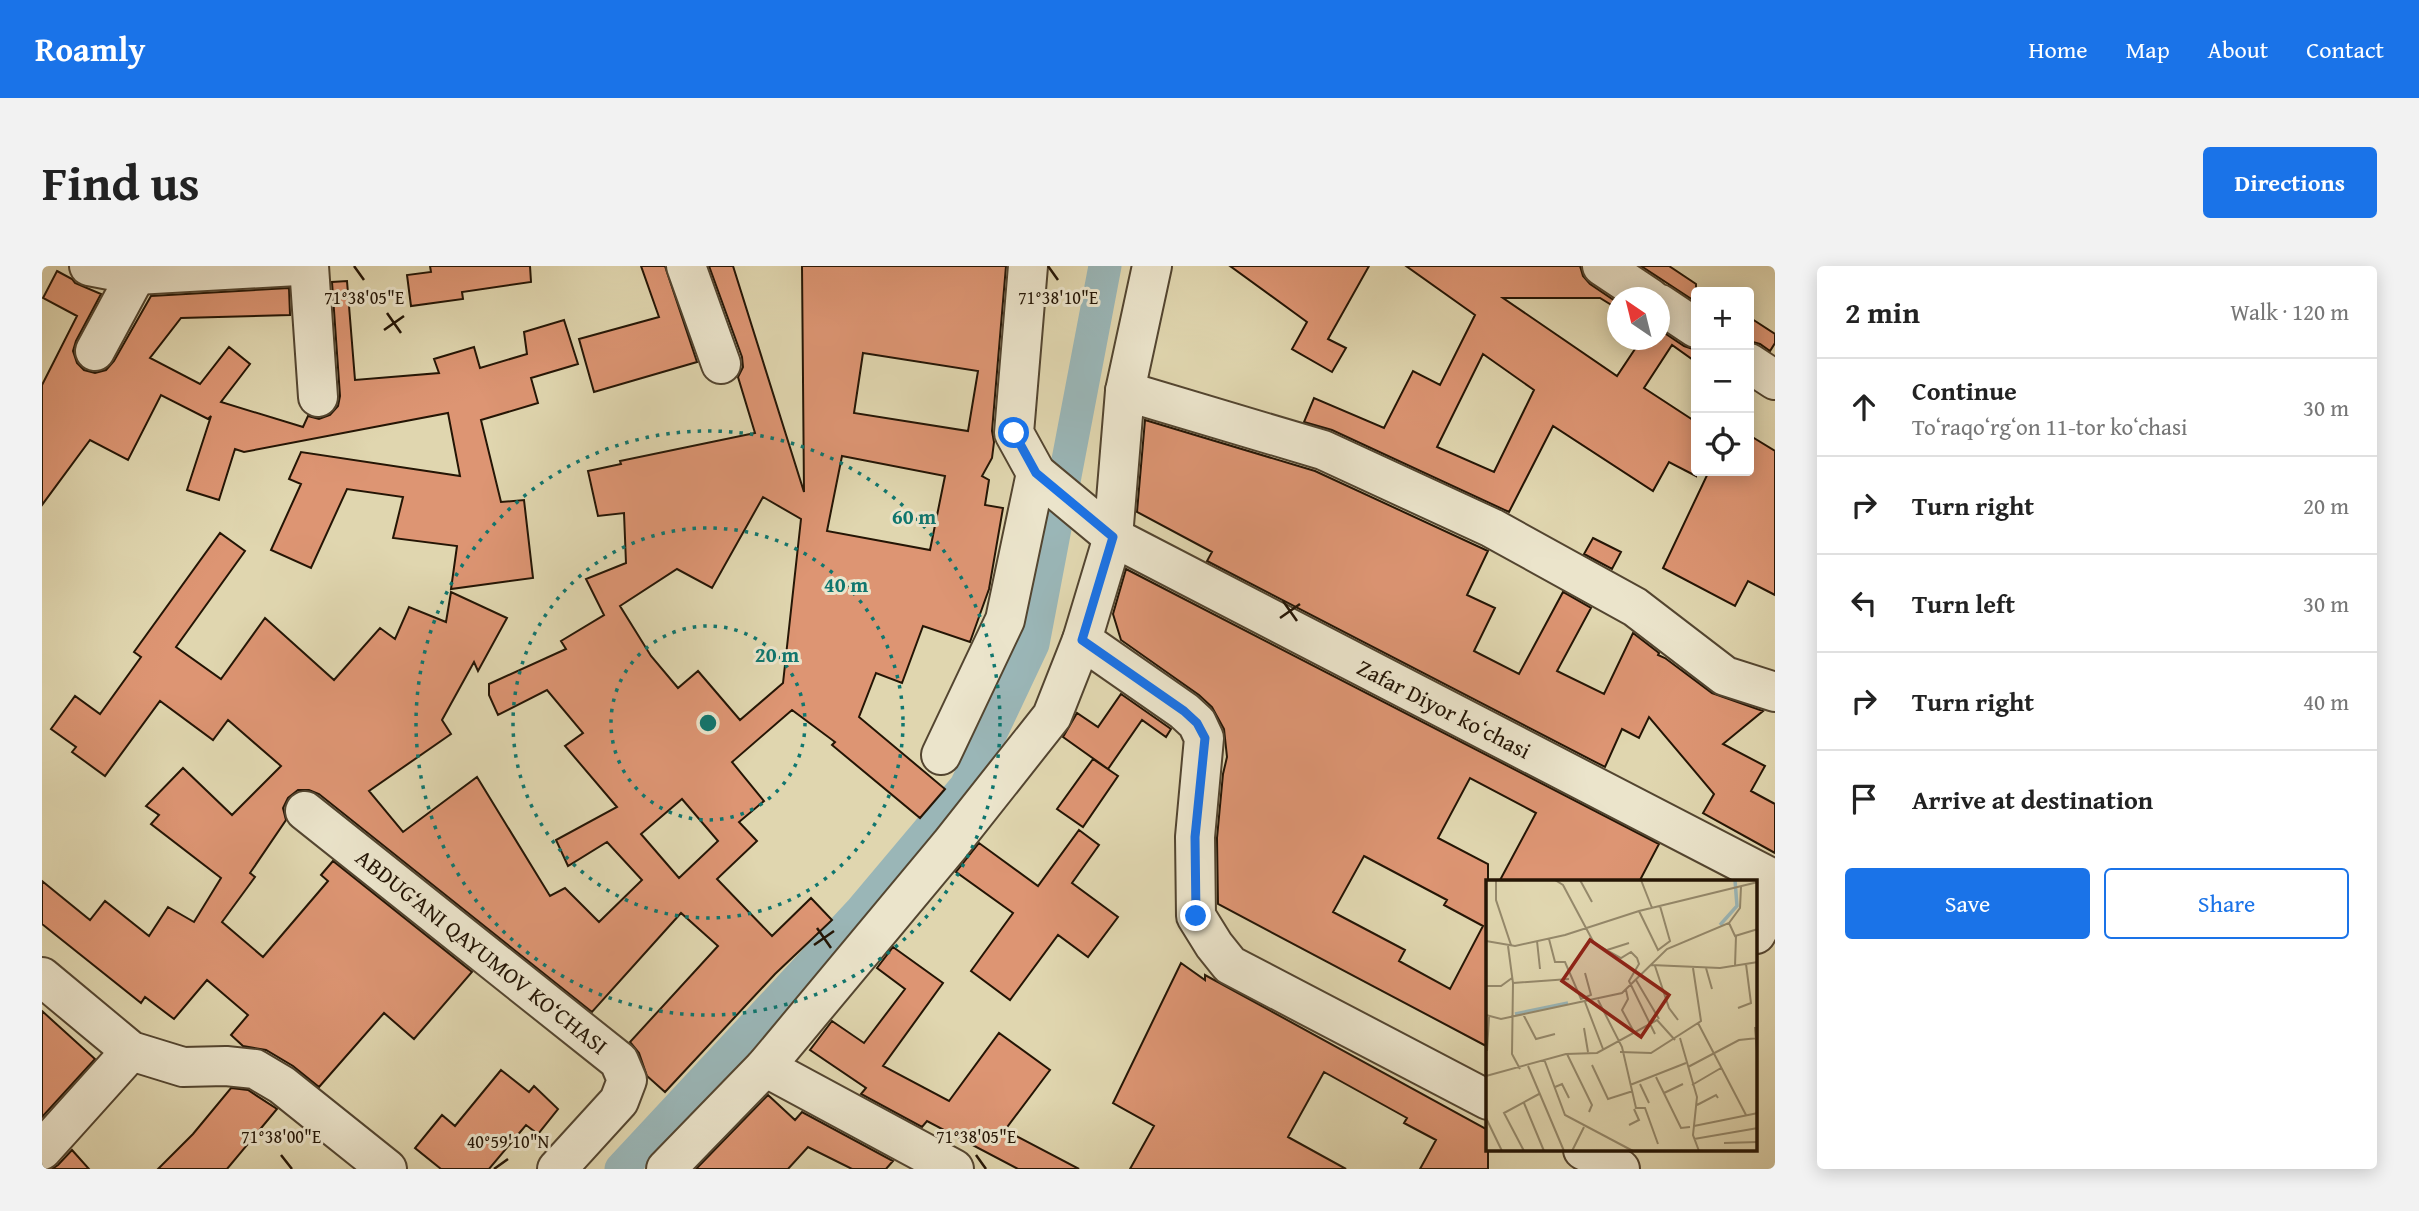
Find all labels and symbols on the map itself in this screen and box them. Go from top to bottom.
text: 71°38'05"E [324,284,404,311]
text: 71°38'10"E [1018,284,1098,311]
north arrow [1607,287,1670,350]
route start [998,417,1029,448]
text: 60 m [892,501,936,532]
text: 40 m [824,569,868,600]
text: 20 m [755,639,799,670]
street label: Zafar Diyor koʻchasi [1352,651,1537,767]
centre of rings [696,711,720,735]
street label: ABDUG‘ANI QAYUMOV KO‘CHASI [349,841,615,1062]
inset map [1486,880,1758,1152]
route end [1180,900,1211,931]
text: 71°38'00"E [241,1123,321,1150]
text: 71°38'05"E [936,1123,1016,1150]
text: 40°59'10"N [467,1128,550,1155]

